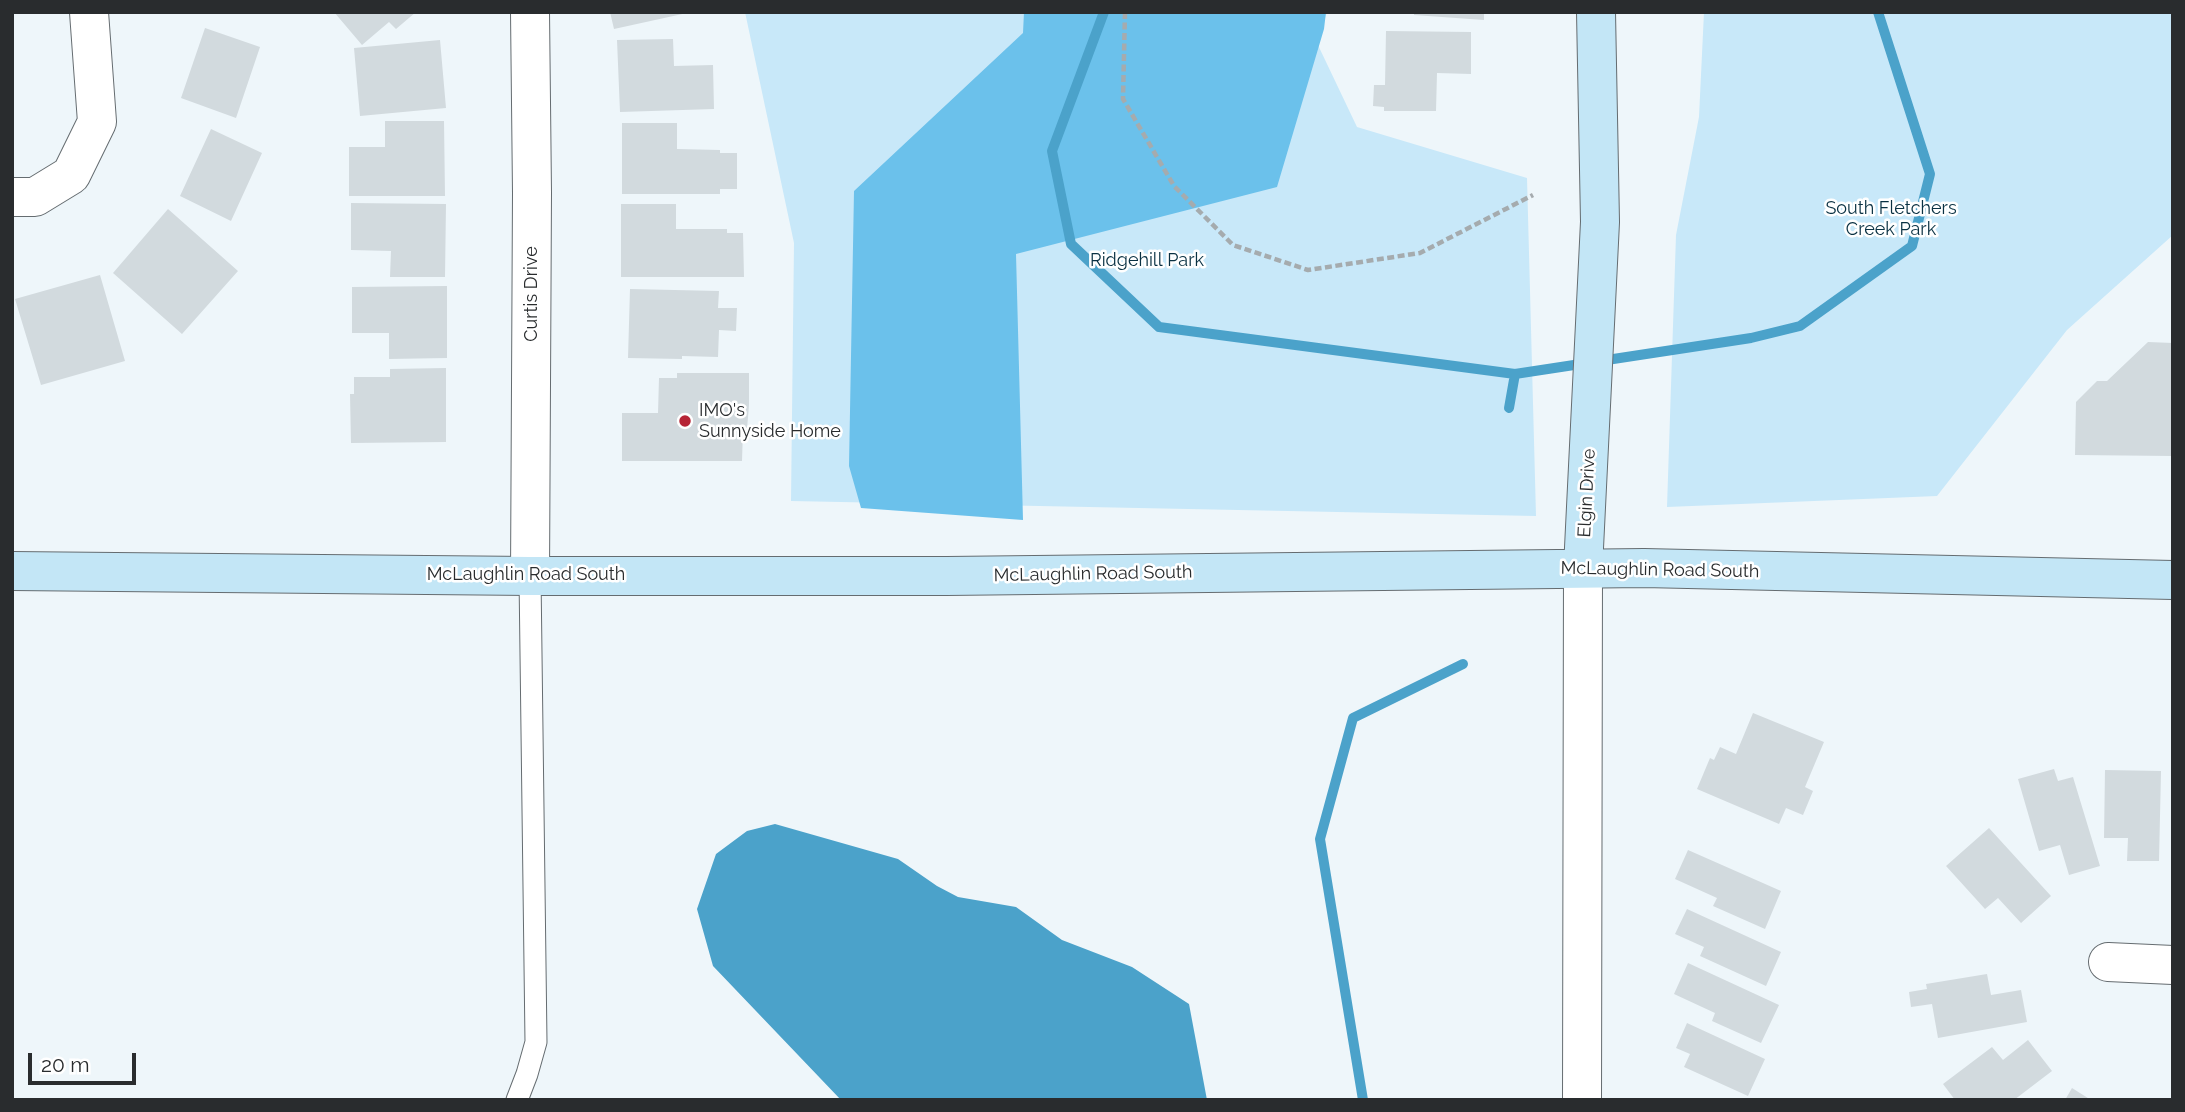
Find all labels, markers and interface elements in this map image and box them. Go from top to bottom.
park label: South Fletchers Creek Park [1825,198,1957,241]
street label: Curtis Drive [521,246,543,342]
park label: Ridgehill Park [1090,250,1204,272]
place label: IMO's Sunnyside Home [699,400,841,442]
marker: IMO's Sunnyside Home [677,413,693,429]
street label: Elgin Drive [1574,448,1600,538]
street label: McLaughlin Road South [1561,557,1759,583]
street label: McLaughlin Road South [994,561,1192,587]
street label: McLaughlin Road South [427,564,625,586]
scale bar [32,1038,140,1082]
text: 20 m [41,1052,89,1077]

